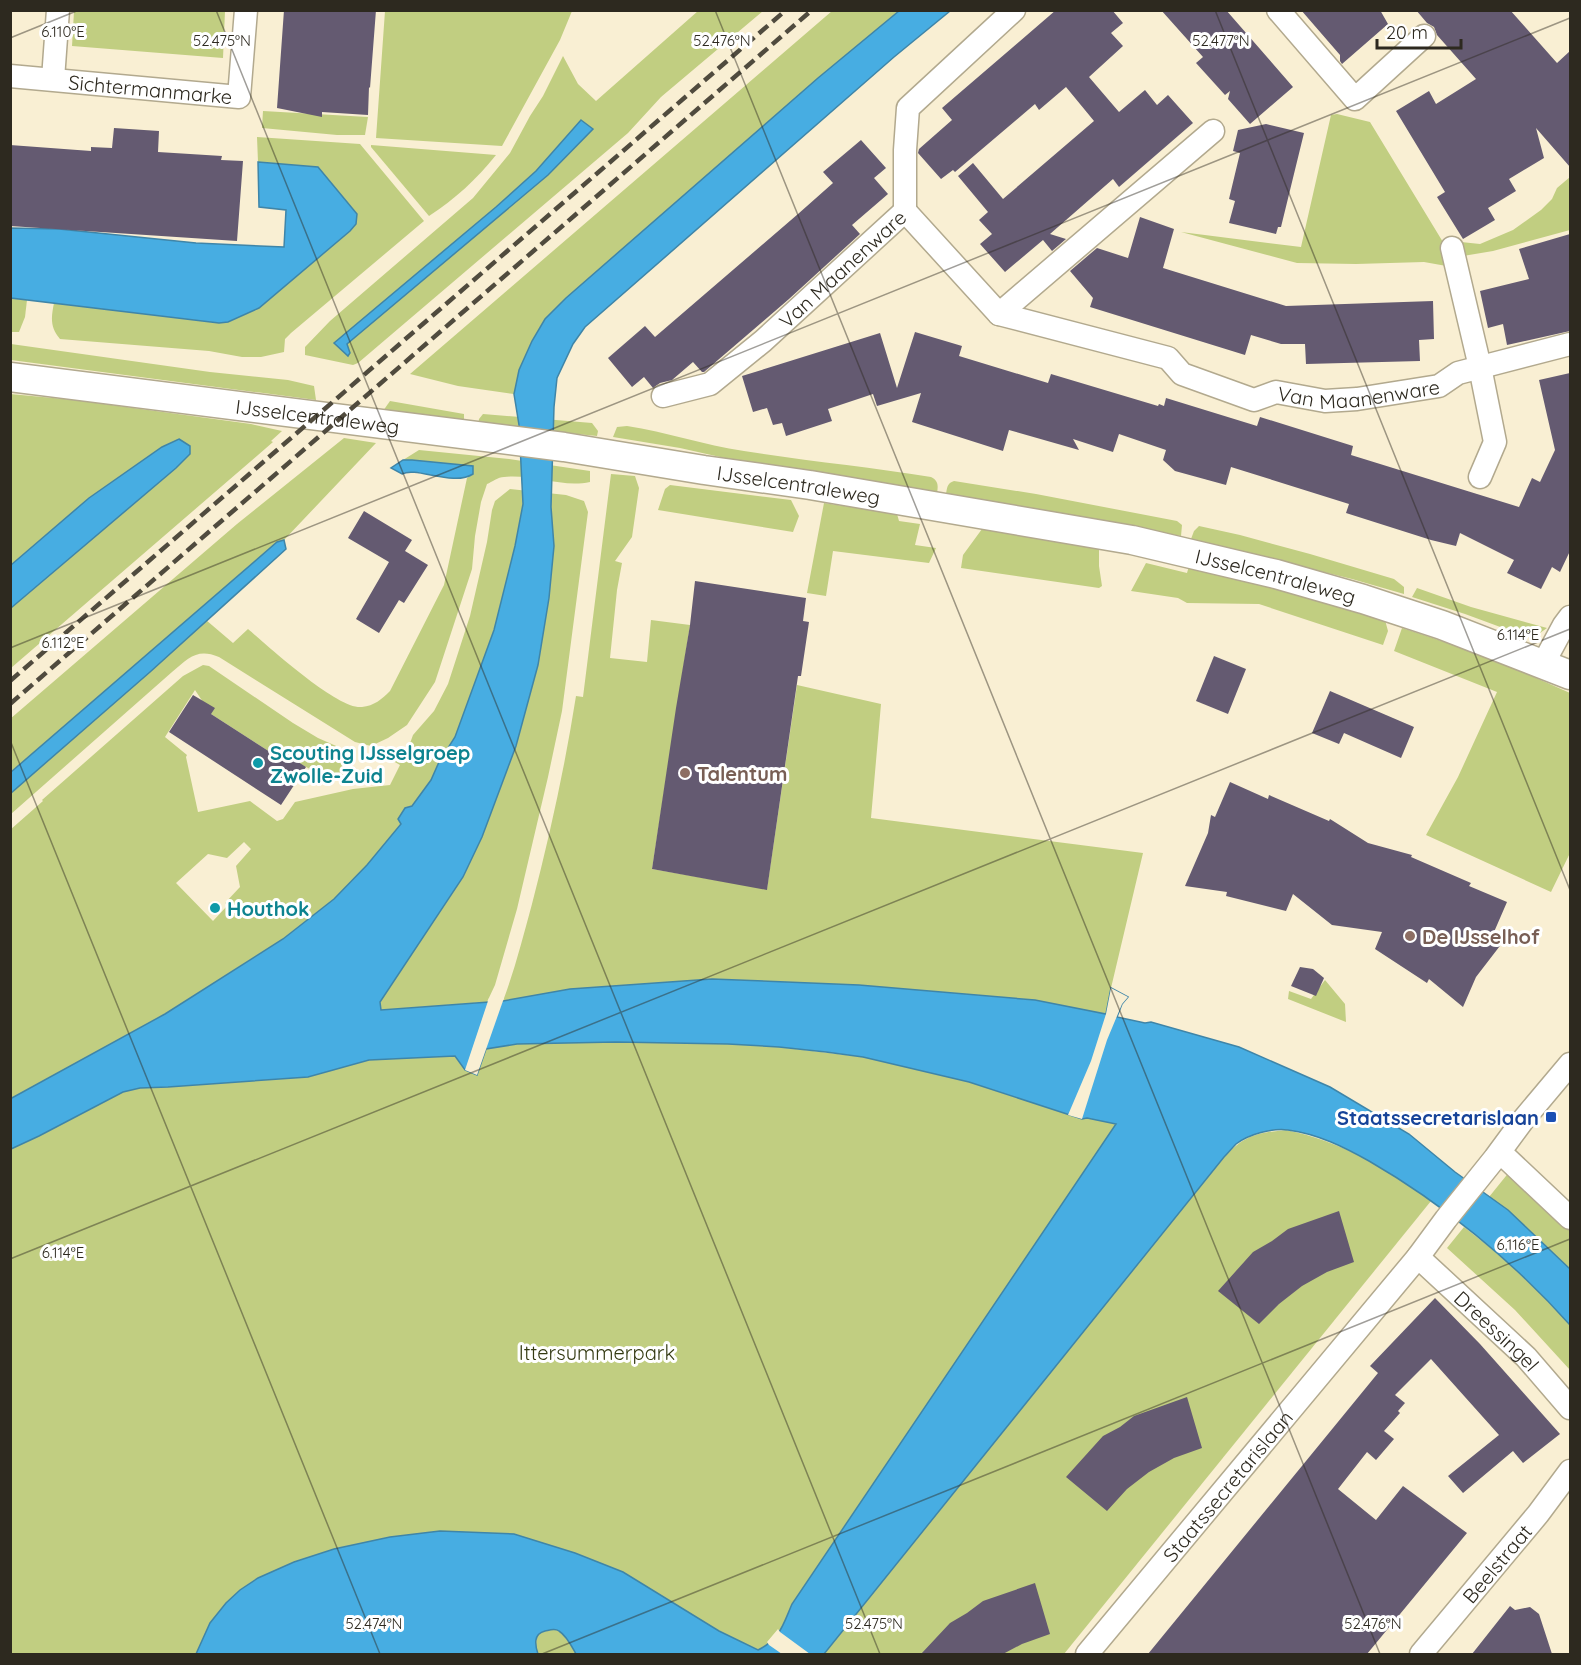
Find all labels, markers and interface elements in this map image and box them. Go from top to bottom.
scale bar [1377,12,1461,50]
text: 20 m [1386,21,1428,44]
text: 6.110°E [41,22,85,41]
text: 52.475°N [193,31,251,50]
text: 52.476°N [693,31,751,50]
text: 52.477°N [1192,31,1250,50]
street label: Sichtermanmarke [67,69,233,109]
street label: Van Maanenware [773,204,911,333]
street label: Van Maanenware [1276,374,1441,414]
street label: IJsselcentraleweg [234,393,401,439]
street label: IJsselcentraleweg [715,459,882,509]
street label: IJsselcentraleweg [1193,543,1359,609]
text: 6.114°E [1497,625,1539,644]
text: 6.112°E [41,633,85,652]
place label: Scouting IJsselgroep Zwolle-Zuid [270,740,470,788]
marker: Scouting IJsselgroep Zwolle-Zuid [251,756,265,770]
place label: Talentum [697,761,787,786]
marker: Talentum [678,766,692,780]
place label: Houthok [227,896,309,921]
marker: Houthok [208,901,222,915]
place label: De IJsselhof [1422,924,1540,949]
marker: De IJsselhof [1403,929,1417,943]
place label: Staatssecretarislaan [1337,1105,1539,1130]
marker: Staatssecretarislaan [1544,1110,1558,1124]
text: 6.116°E [1497,1235,1539,1254]
text: 6.114°E [42,1243,84,1262]
street label: Dreessingel [1450,1285,1545,1376]
park label: Ittersummerpark [519,1340,675,1365]
street label: Staatssecretarislaan [1157,1405,1298,1567]
street label: Beelstraat [1457,1519,1537,1608]
text: 52.474°N [345,1614,403,1633]
text: 52.475°N [845,1614,903,1633]
text: 52.476°N [1344,1614,1402,1633]

